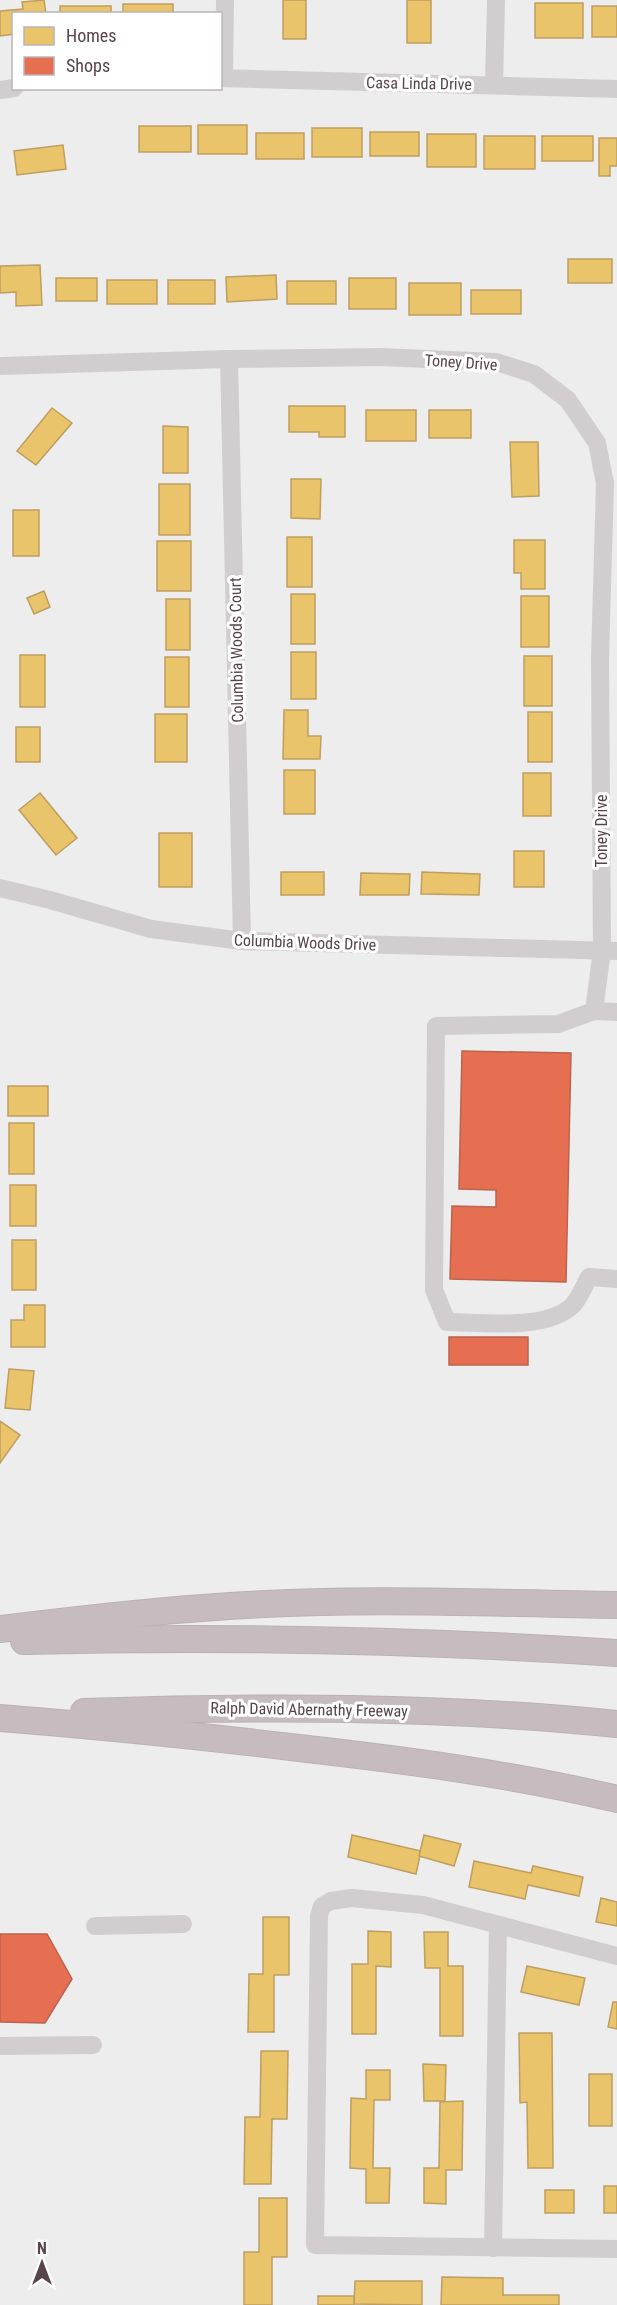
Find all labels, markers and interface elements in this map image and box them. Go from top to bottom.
legend [12,12,222,90]
text: Homes [66,25,116,46]
text: Shops [66,55,110,76]
street label: Casa Linda Drive [366,73,472,94]
street label: Toney Drive [424,350,498,375]
street label: Columbia Woods Court [226,577,247,723]
street label: Toney Drive [592,795,611,868]
street label: Columbia Woods Drive [234,931,376,954]
street label: Ralph David Abernathy Freeway [210,1698,408,1721]
north arrow [12,2233,72,2293]
text: N [37,2239,47,2258]

